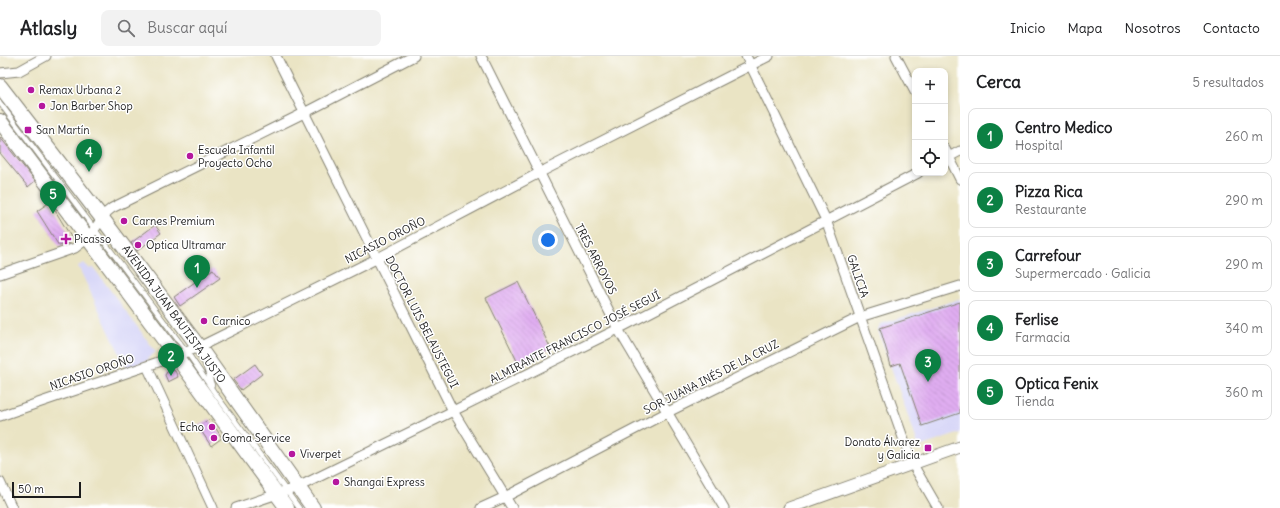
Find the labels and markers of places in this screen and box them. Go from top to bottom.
place label: Remax Urbana 2 [39,83,121,97]
marker: Remax Urbana 2 [26,85,36,95]
place label: Jon Barber Shop [50,99,133,113]
marker: Jon Barber Shop [37,101,47,111]
place label: San Martín [36,123,90,137]
marker: San Martín [23,125,33,135]
pin: 4 [76,139,102,172]
place label: Escuela Infantil Proyecto Ocho [198,143,274,170]
marker: Escuela Infantil Proyecto Ocho [185,151,195,161]
pin: 5 [40,181,66,214]
place label: Carnes Premium [132,214,215,228]
marker: Carnes Premium [119,216,129,226]
place label: Picasso [74,232,111,246]
marker: Picasso [61,234,71,244]
place label: Optica Ultramar [146,238,226,252]
marker: Optica Ultramar [133,240,143,250]
pin: 1 [184,255,210,288]
place label: Carnico [212,314,250,328]
marker: Carnico [199,316,209,326]
pin: 2 [158,343,184,376]
pin: 3 [915,349,941,382]
place label: Echo [180,420,204,434]
marker: Echo [207,422,217,432]
place label: Goma Service [222,431,290,445]
marker: Goma Service [209,433,219,443]
place label: Donato Álvarez y Galicia [844,434,920,462]
marker: Donato Álvarez y Galicia [923,443,933,453]
place label: Viverpet [300,447,341,461]
marker: Viverpet [287,449,297,459]
place label: Shangai Express [344,475,425,489]
marker: Shangai Express [331,477,341,487]

